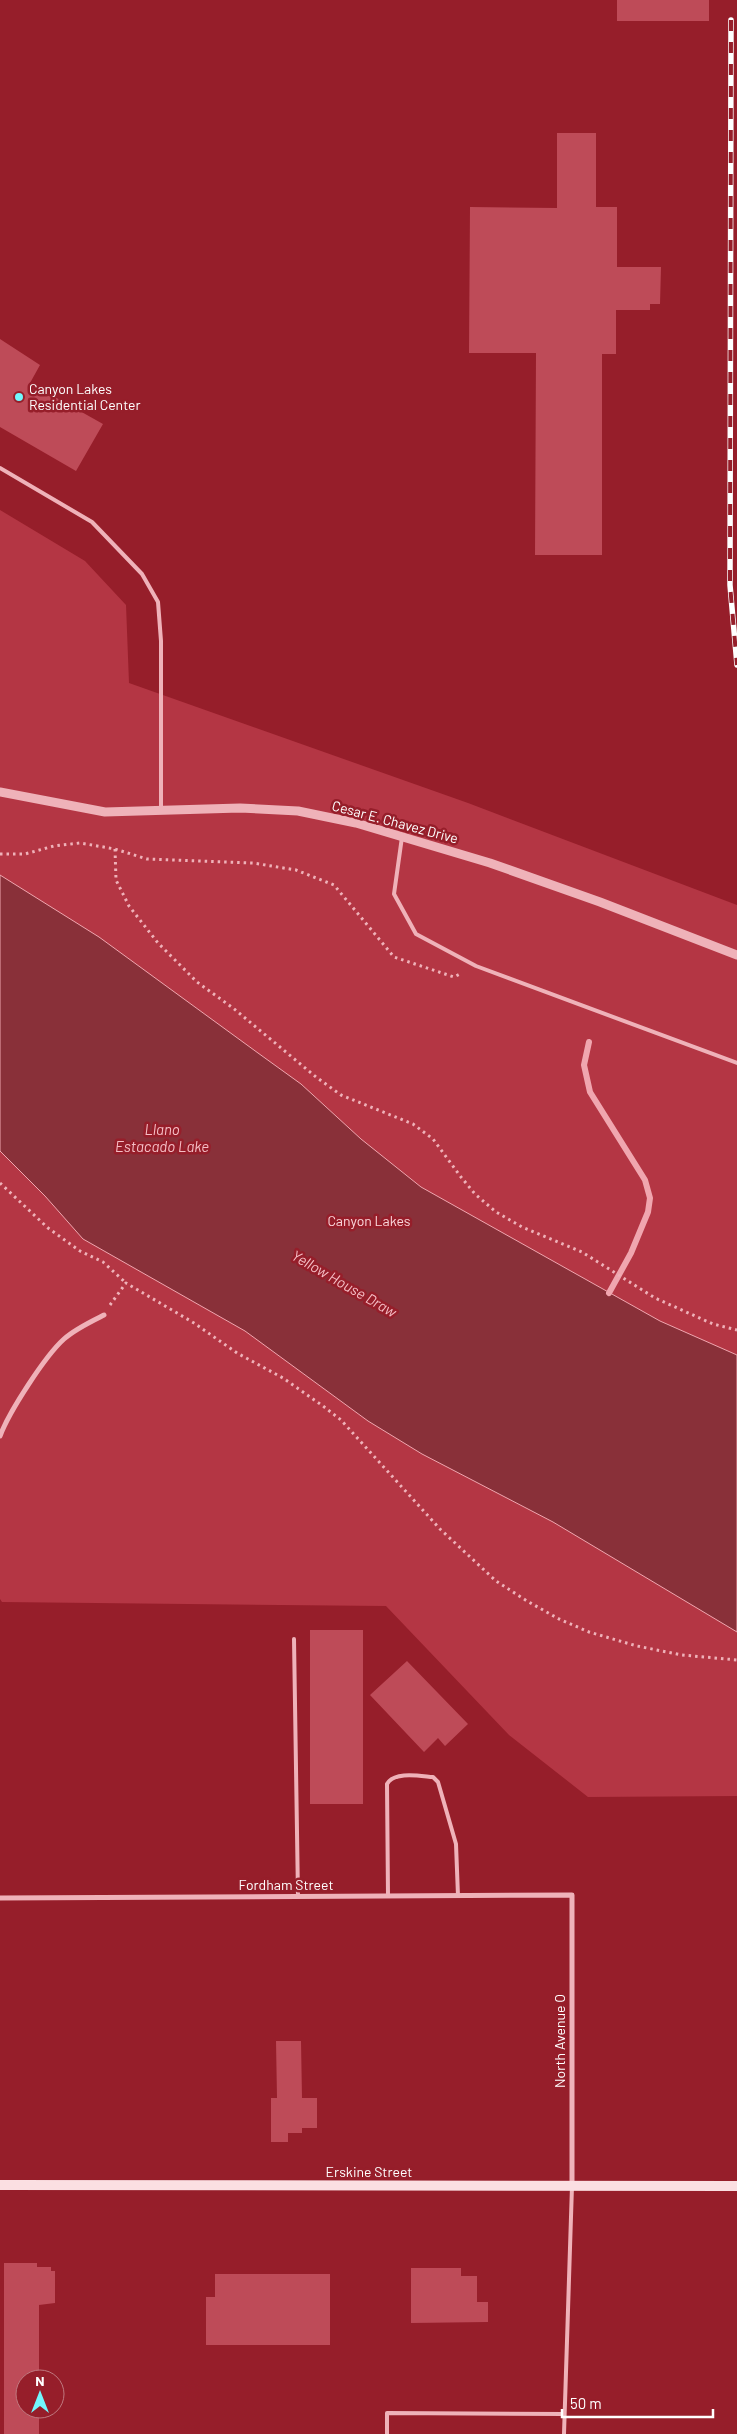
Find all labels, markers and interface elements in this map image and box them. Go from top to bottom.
place label: Canyon Lakes Residential Center [29,380,141,413]
marker: Canyon Lakes Residential Center [13,391,25,403]
street label: Cesar E. Chavez Drive [330,796,460,847]
water label: Llano Estacado Lake [115,1120,209,1155]
park label: Canyon Lakes [327,1212,411,1229]
water label: Yellow House Draw [289,1246,401,1321]
street label: Fordham Street [239,1876,334,1893]
street label: North Avenue O [551,1994,568,2088]
street label: Erskine Street [326,2163,412,2180]
north arrow [15,2369,65,2419]
text: N [35,2372,45,2389]
scale bar [562,2386,713,2418]
text: 50 m [570,2394,602,2412]

